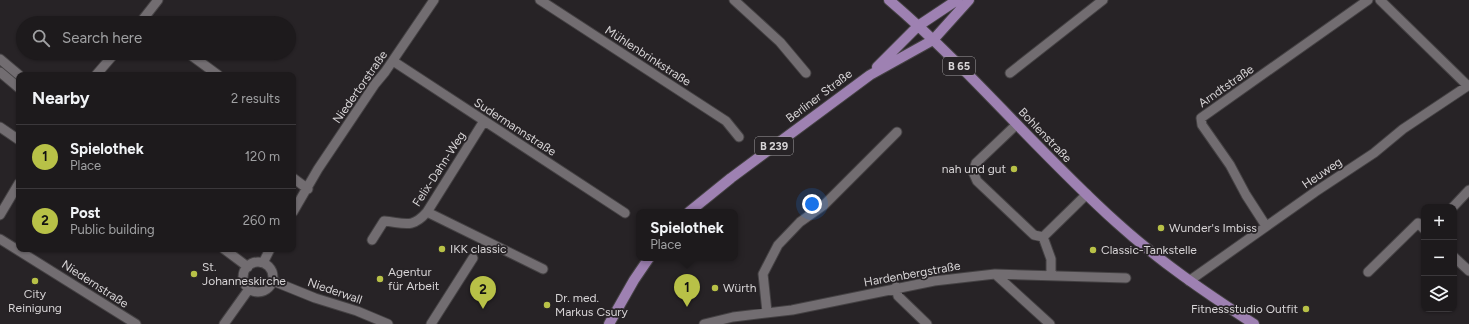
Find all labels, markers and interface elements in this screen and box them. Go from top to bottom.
search box [16,16,296,60]
street label: Mühlenbrinkstraße [602,23,694,89]
icon: search [30,27,52,49]
text: Search here [62,29,142,47]
street label: Niedertorstraße [330,48,390,126]
road number: B 65 [943,57,975,75]
street label: Arndtstraße [1196,62,1257,110]
street label: Berliner Straße [783,66,855,125]
text: Nearby [32,88,90,108]
text: 2 results [231,91,280,106]
street label: Sudermannstraße [471,95,559,159]
street label: Bohlenstraße [1015,105,1075,166]
street label: Felix-Dahn-Weg [410,129,468,209]
road number: B 239 [755,137,793,155]
text: Spielothek [70,140,144,158]
text: 1 [42,149,48,164]
text: 120 m [245,149,280,164]
street label: Heuweg [1299,155,1345,191]
text: Place [70,158,101,173]
place label: nah und gut [942,162,1006,176]
marker: nah und gut [1009,164,1019,174]
your location [802,194,822,214]
text: Post [70,204,101,222]
map controls [1421,204,1457,312]
button: + [1421,204,1457,240]
popup [636,209,738,261]
text: 2 [41,213,49,228]
text: 260 m [243,213,280,228]
text: Spielothek [650,219,724,237]
place label: Wunder's Imbiss [1169,221,1257,235]
text: Public building [70,222,155,237]
marker: Wunder's Imbiss [1156,223,1166,233]
text: Place [650,237,681,252]
button: − [1421,240,1457,276]
place label: IKK classic [450,242,507,256]
place label: Classic-Tankstelle [1101,243,1197,257]
marker: IKK classic [437,244,447,254]
marker: Classic-Tankstelle [1088,245,1098,255]
street label: Niedernstraße [59,257,131,311]
street label: Hardenbergstraße [863,259,962,289]
place label: St. Johanneskirche [202,260,286,288]
place label: Agentur für Arbeit [388,265,440,293]
marker: St. Johanneskirche [189,269,199,279]
marker: Agentur für Arbeit [375,274,385,284]
pin: 1 [674,274,700,307]
street label: Niederwall [306,275,364,307]
marker: City Reinigung [30,276,40,286]
pin: 2 [470,276,496,309]
button: layers [1421,276,1457,312]
place label: Würth [723,281,757,295]
marker: Würth [710,283,720,293]
place label: City Reinigung [8,287,62,315]
place label: Dr. med. Markus Csury [555,291,628,319]
marker: Dr. med. Markus Csury [542,300,552,310]
place label: Fitnessstudio Outfit [1191,302,1298,316]
marker: Fitnessstudio Outfit [1301,304,1311,314]

